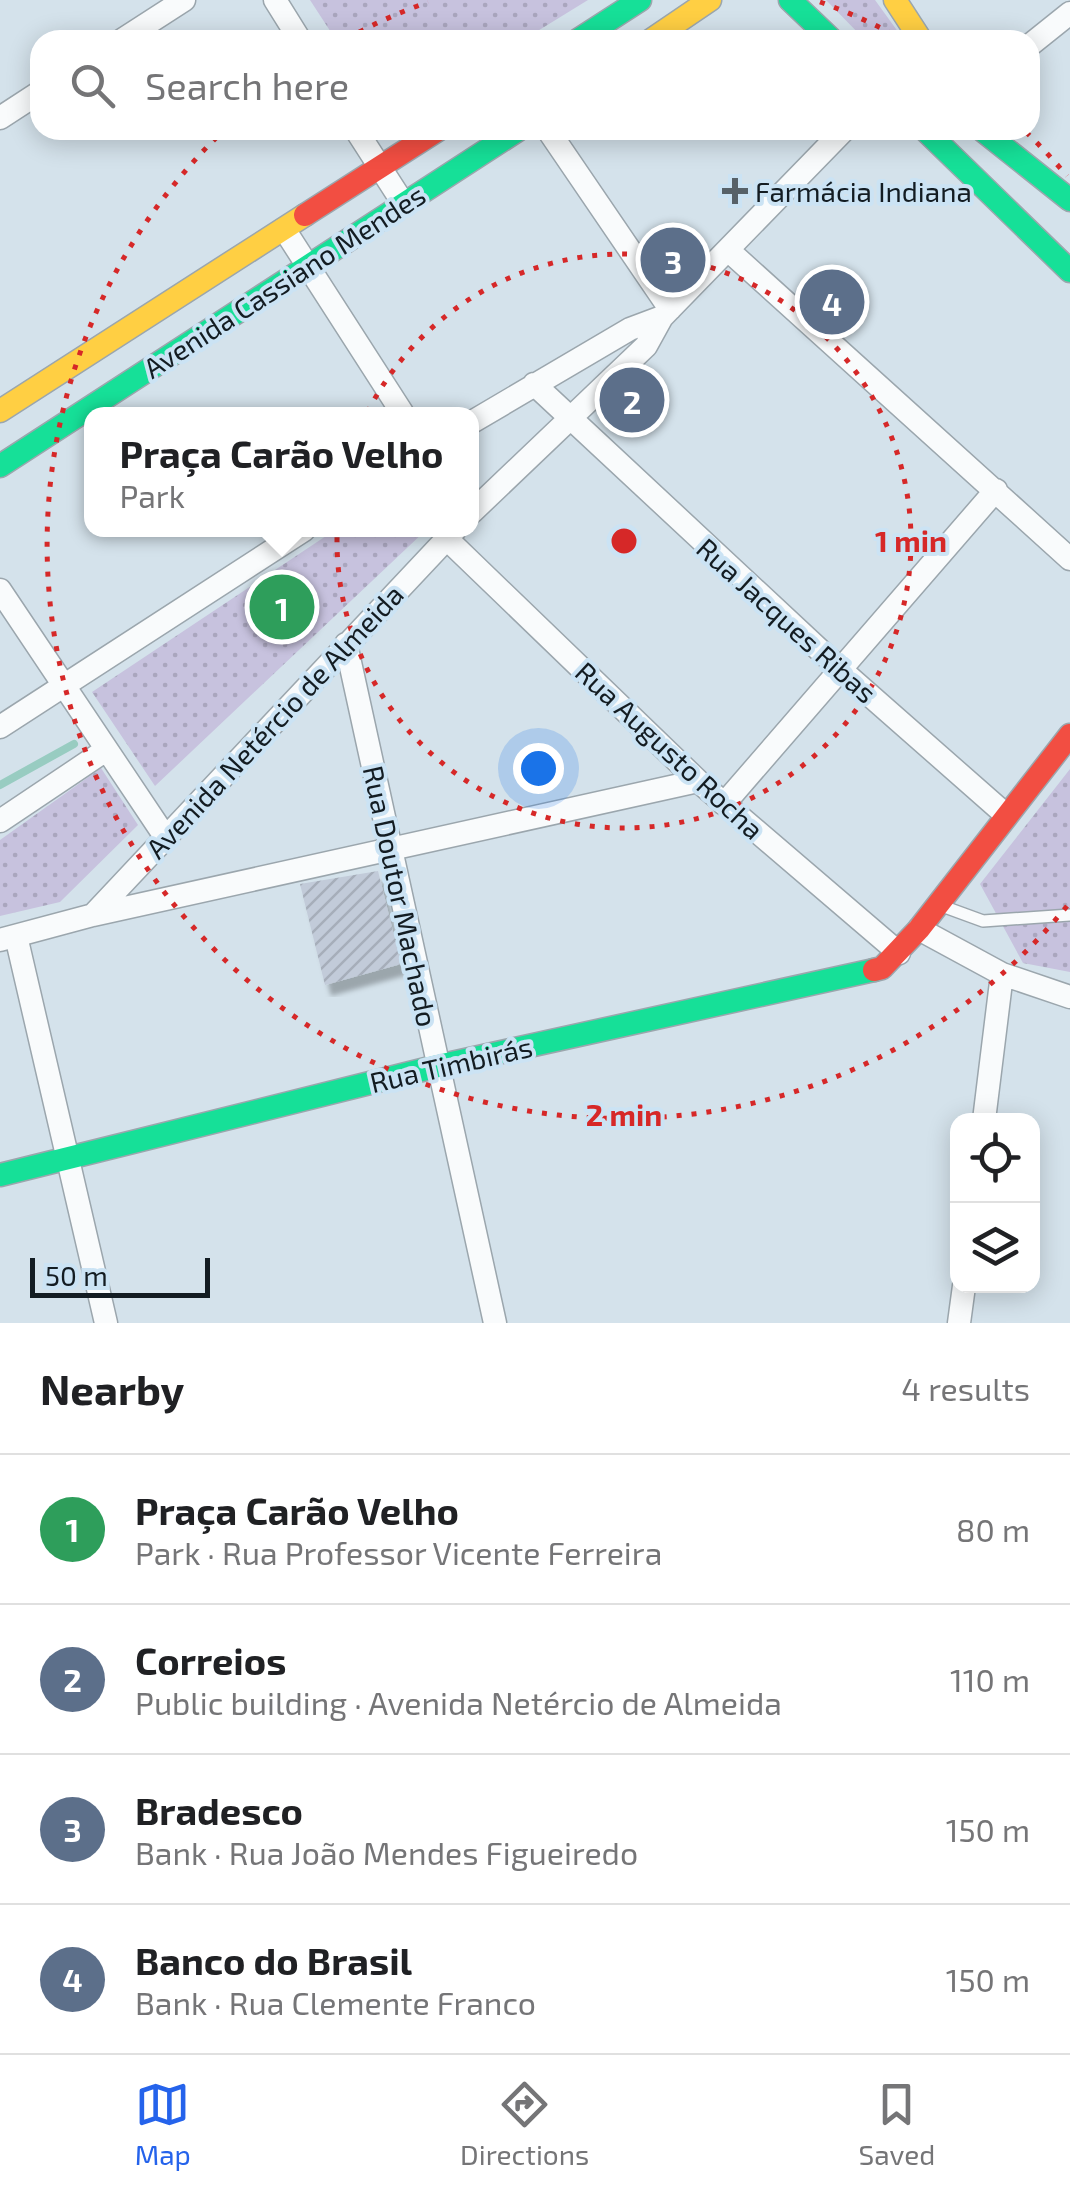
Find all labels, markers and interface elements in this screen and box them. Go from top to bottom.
search box [30,30,1040,140]
icon: search [65,58,120,113]
text: Search here [145,62,349,108]
place label: Farmácia Indiana [755,174,972,208]
street label: Avenida Cassiano Mendes [137,177,431,385]
marker: Farmácia Indiana [724,180,746,202]
pin: 3 [640,222,706,298]
pin: 4 [800,264,864,340]
pin: 2 [600,362,664,438]
popup [84,407,479,537]
text: Praça Carão Velho [119,430,444,476]
text: Park [119,476,185,514]
text: 1 min [875,522,947,558]
centre of rings [606,523,642,559]
street label: Rua Jacques Ribas [690,530,884,710]
pin: 1 [250,570,314,644]
street label: Avenida Netércio de Almeida [138,577,410,865]
street label: Rua Augusto Rocha [569,654,771,846]
your location [513,743,564,794]
street label: Rua Doutor Machado [357,762,445,1030]
street label: Rua Timbirás [366,1029,536,1099]
text: 2 min [586,1096,662,1132]
map controls [950,1113,1040,1293]
button: locate [950,1113,1040,1203]
button: layers [950,1203,1040,1293]
scale bar [30,1253,210,1298]
text: 50 m [45,1258,108,1292]
text: Nearby [40,1363,184,1413]
text: 4 results [901,1369,1030,1407]
text: Praça Carão Velho [135,1487,459,1533]
text: 1 [66,1510,79,1548]
text: 80 m [956,1510,1030,1548]
text: Park · Rua Professor Vicente Ferreira [135,1533,662,1571]
text: Correios [135,1637,286,1683]
text: 2 [63,1660,82,1698]
text: 110 m [950,1660,1030,1698]
text: Public building · Avenida Netércio de Almeida [135,1683,782,1721]
text: Bradesco [135,1787,303,1833]
text: 3 [63,1810,82,1848]
text: 150 m [946,1810,1030,1848]
text: Bank · Rua João Mendes Figueiredo [135,1833,638,1871]
text: Banco do Brasil [135,1937,412,1983]
text: 4 [62,1960,83,1998]
text: 150 m [946,1960,1030,1998]
text: Bank · Rua Clemente Franco [135,1983,536,2021]
tab: Map [135,2077,191,2171]
tab: Directions [460,2077,589,2171]
tab: Saved [859,2077,935,2171]

